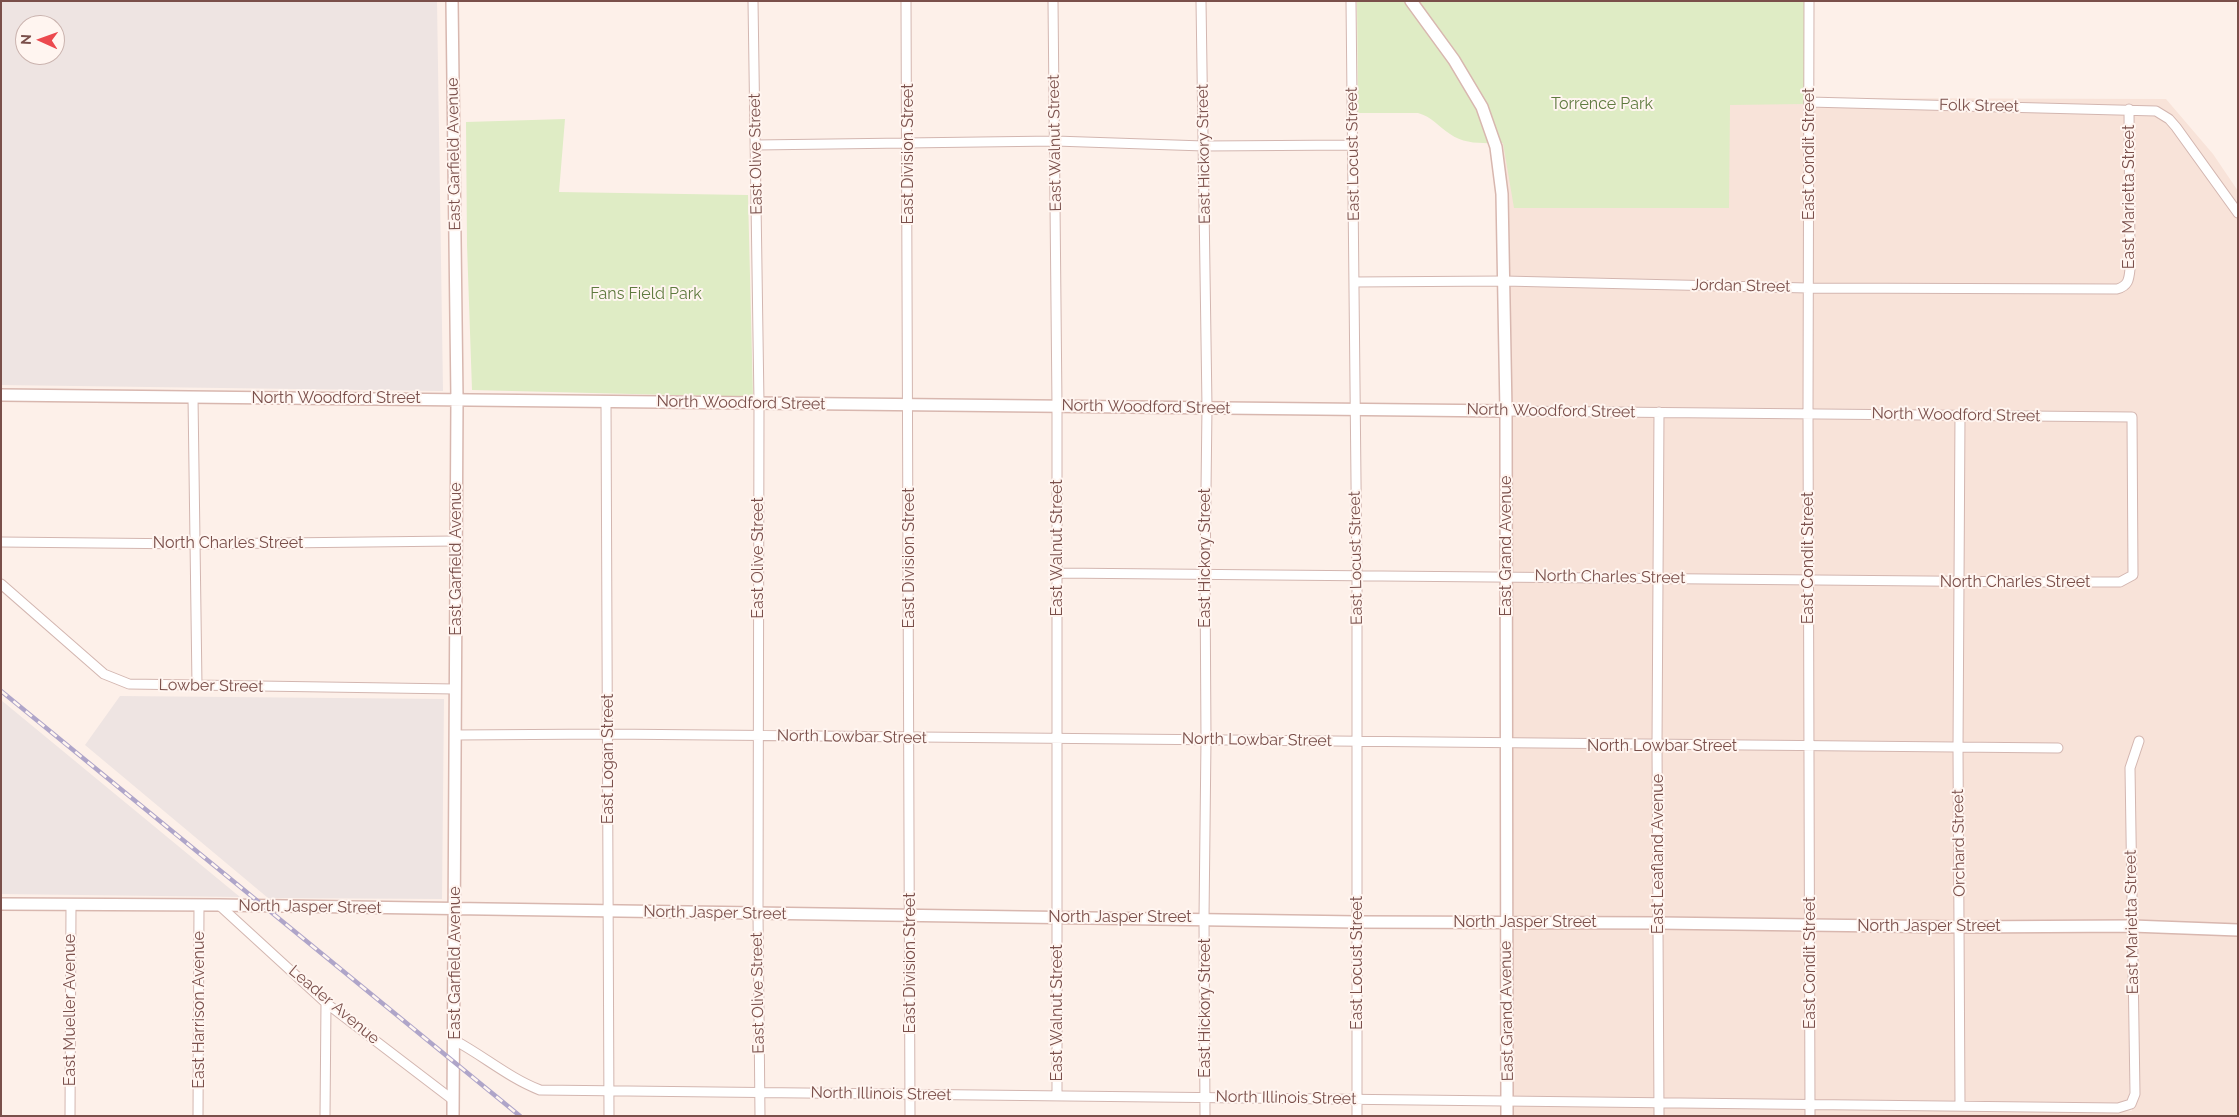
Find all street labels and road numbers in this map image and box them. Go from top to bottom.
street label: East Walnut Street [1044,74,1066,212]
street label: East Garfield Avenue [443,77,465,231]
street label: East Division Street [898,83,918,225]
street label: East Hickory Street [1193,84,1215,224]
street label: East Locust Street [1342,87,1364,221]
street label: East Condit Street [1799,88,1819,220]
street label: East Olive Street [745,93,767,215]
street label: Folk Street [1939,96,2019,116]
street label: East Marietta Street [2119,125,2139,269]
street label: Jordan Street [1691,276,1791,296]
street label: North Woodford Street [251,388,421,408]
street label: North Woodford Street [656,392,826,414]
street label: North Woodford Street [1061,396,1231,418]
street label: North Woodford Street [1466,400,1636,422]
street label: North Woodford Street [1871,404,2041,426]
street label: East Grand Avenue [1496,476,1516,616]
street label: East Walnut Street [1047,479,1067,617]
street label: East Garfield Avenue [446,482,466,636]
street label: East Division Street [899,487,919,629]
street label: East Hickory Street [1195,488,1215,628]
street label: East Locust Street [1345,491,1367,625]
street label: East Condit Street [1798,492,1818,624]
street label: East Olive Street [748,497,768,619]
street label: North Charles Street [153,533,303,553]
street label: North Charles Street [1535,566,1685,588]
street label: North Charles Street [1940,572,2090,592]
street label: Lowber Street [158,675,264,697]
street label: East Logan Street [598,694,618,824]
street label: North Lowbar Street [777,726,927,748]
street label: North Lowbar Street [1182,729,1332,751]
street label: North Lowbar Street [1587,736,1737,756]
street label: East Leafland Avenue [1648,774,1668,934]
street label: Orchard Street [1948,789,1970,897]
street label: East Marietta Street [2121,850,2143,994]
street label: East Garfield Avenue [445,886,465,1040]
street label: East Division Street [900,892,920,1034]
street label: North Jasper Street [238,896,382,918]
street label: East Locust Street [1347,896,1367,1030]
street label: East Condit Street [1800,897,1820,1029]
street label: North Jasper Street [643,902,787,924]
street label: North Jasper Street [1048,907,1192,927]
street label: North Jasper Street [1453,912,1597,932]
street label: North Jasper Street [1857,916,2001,936]
street label: East Harrison Avenue [189,931,209,1089]
street label: East Olive Street [747,932,769,1054]
street label: East Mueller Avenue [60,934,80,1086]
street label: East Hickory Street [1195,938,1215,1078]
street label: East Grand Avenue [1496,940,1518,1082]
street label: East Walnut Street [1047,944,1067,1082]
street label: Leader Avenue [285,962,383,1048]
street label: North Illinois Street [810,1083,952,1105]
street label: North Illinois Street [1215,1087,1357,1109]

